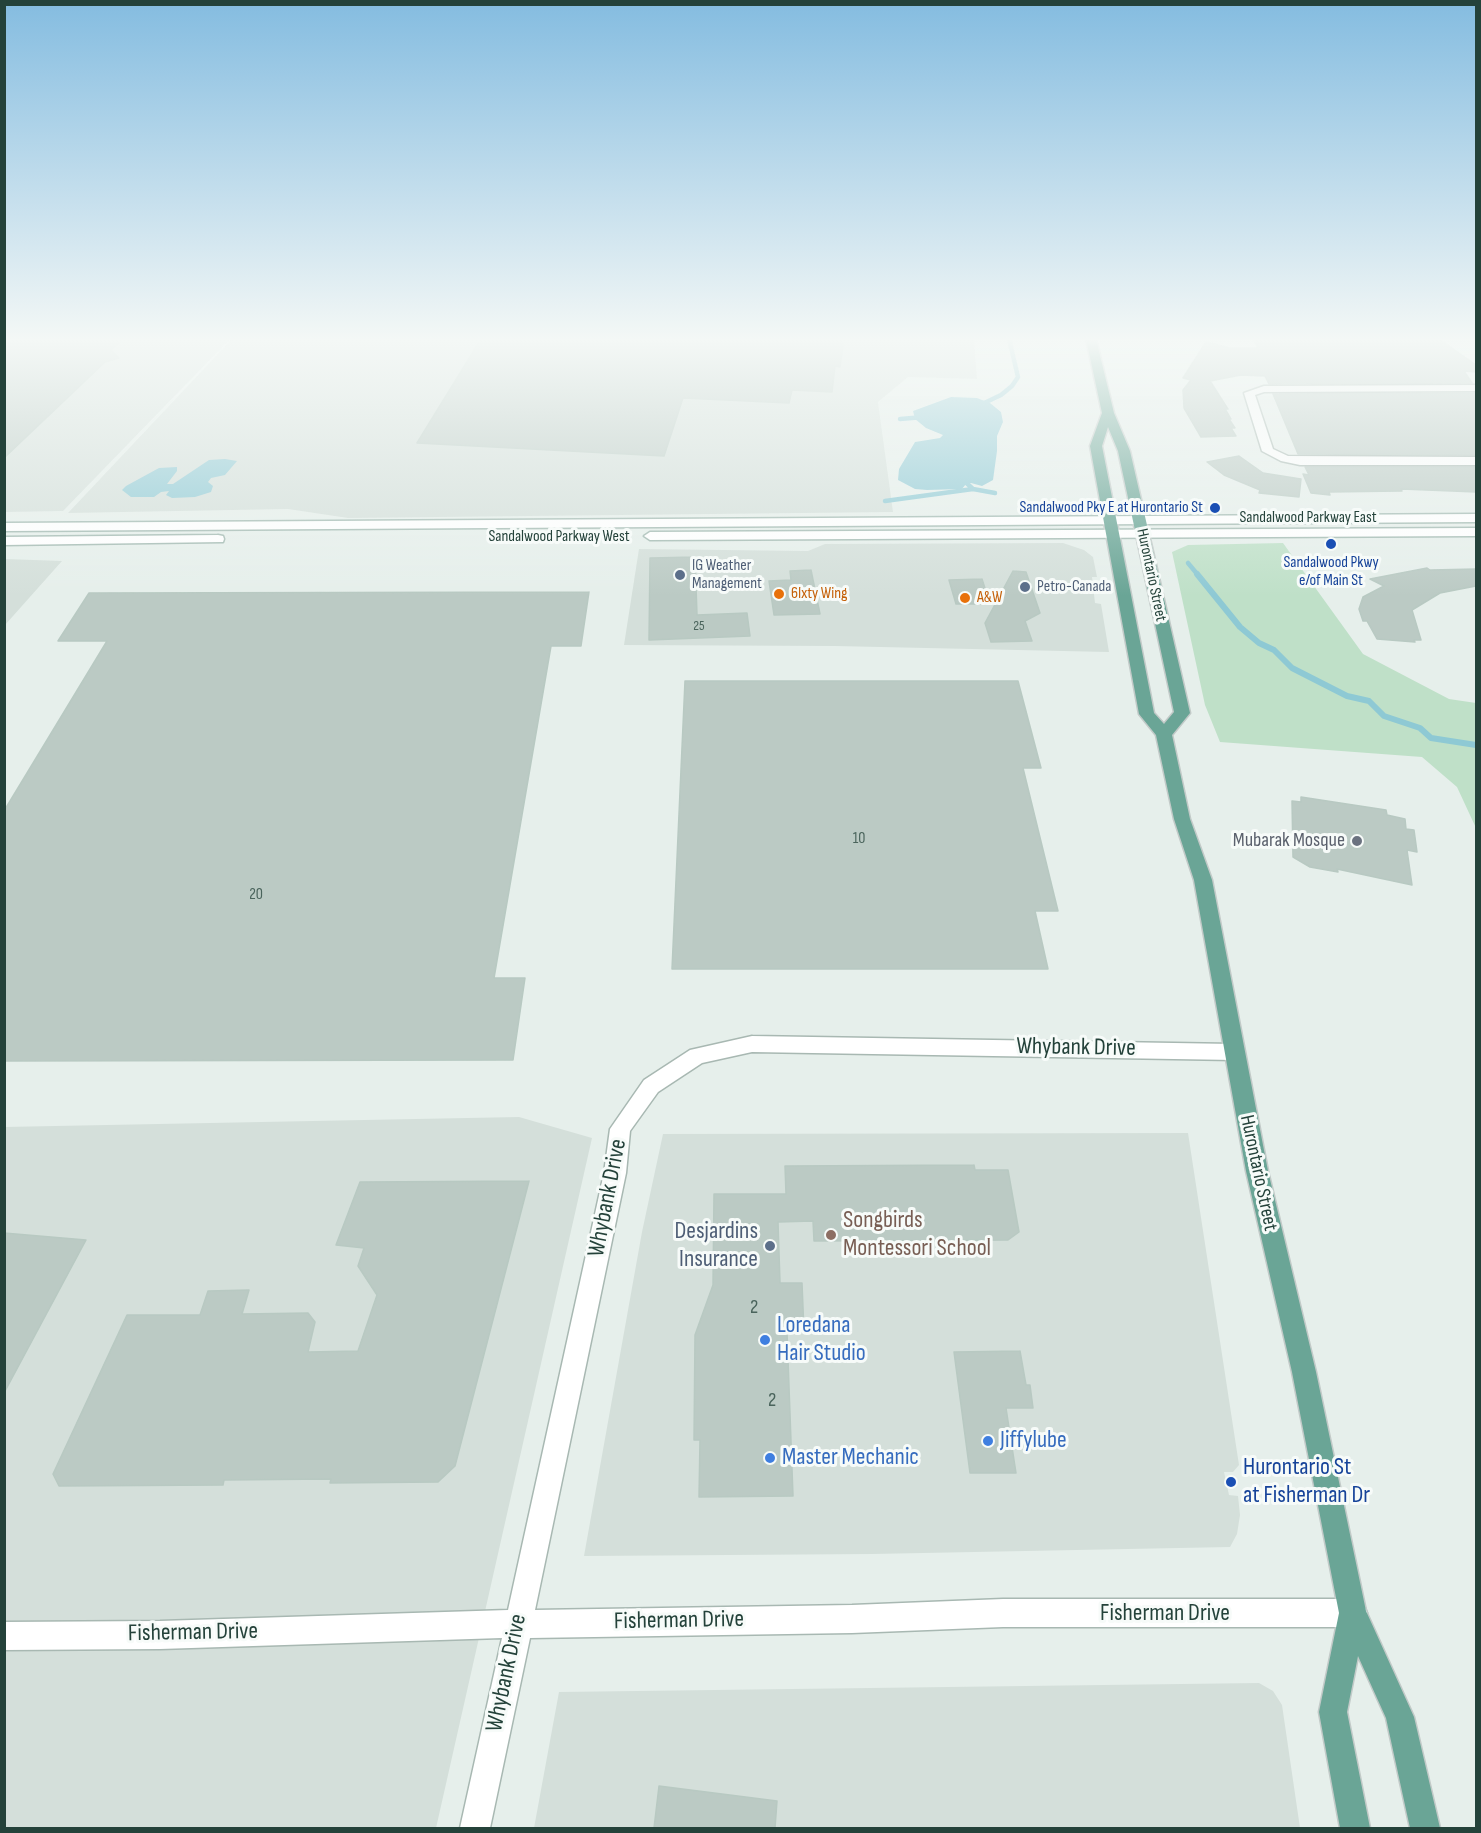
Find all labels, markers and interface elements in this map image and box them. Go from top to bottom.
place label: Sandalwood Pky E at Hurontario St [1019,498,1203,518]
marker: Sandalwood Pky E at Hurontario St [1208,501,1222,515]
street label: Sandalwood Parkway East [1239,508,1377,528]
street label: Sandalwood Parkway West [488,527,630,547]
street label: Hurontario Street [1132,527,1170,623]
marker: Sandalwood Pkwy e/of Main St [1324,537,1338,551]
place label: Sandalwood Pkwy e/of Main St [1283,553,1379,591]
place label: IG Weather Management [692,556,762,594]
marker: IG Weather Management [673,568,687,582]
place label: Petro-Canada [1037,577,1111,597]
marker: Petro-Canada [1018,580,1032,594]
place label: 6Ixty Wing [791,584,847,604]
marker: 6Ixty Wing [772,587,786,601]
place label: A&W [977,588,1002,608]
marker: A&W [958,591,972,605]
house number: 25 [693,618,705,634]
house number: 10 [853,829,865,849]
place label: Mubarak Mosque [1233,829,1345,853]
marker: Mubarak Mosque [1350,834,1364,848]
house number: 20 [249,885,263,905]
street label: Whybank Drive [1016,1033,1136,1063]
street label: Hurontario Street [1234,1113,1282,1233]
street label: Whybank Drive [582,1137,634,1259]
place label: Songbirds Montessori School [843,1207,991,1263]
place label: Desjardins Insurance [675,1218,758,1274]
marker: Songbirds Montessori School [824,1228,838,1242]
marker: Desjardins Insurance [763,1239,777,1253]
house number: 2 [750,1296,758,1320]
place label: Loredana Hair Studio [777,1312,866,1368]
marker: Loredana Hair Studio [758,1333,772,1347]
house number: 2 [768,1389,776,1413]
place label: Jiffylube [1000,1427,1067,1455]
marker: Jiffylube [981,1434,995,1448]
place label: Master Mechanic [782,1444,919,1472]
marker: Master Mechanic [763,1451,777,1465]
place label: Hurontario St at Fisherman Dr [1243,1454,1370,1510]
marker: Hurontario St at Fisherman Dr [1224,1475,1238,1489]
street label: Fisherman Drive [1100,1600,1230,1628]
street label: Fisherman Drive [614,1605,744,1637]
street label: Whybank Drive [480,1612,534,1734]
street label: Fisherman Drive [128,1617,258,1649]

